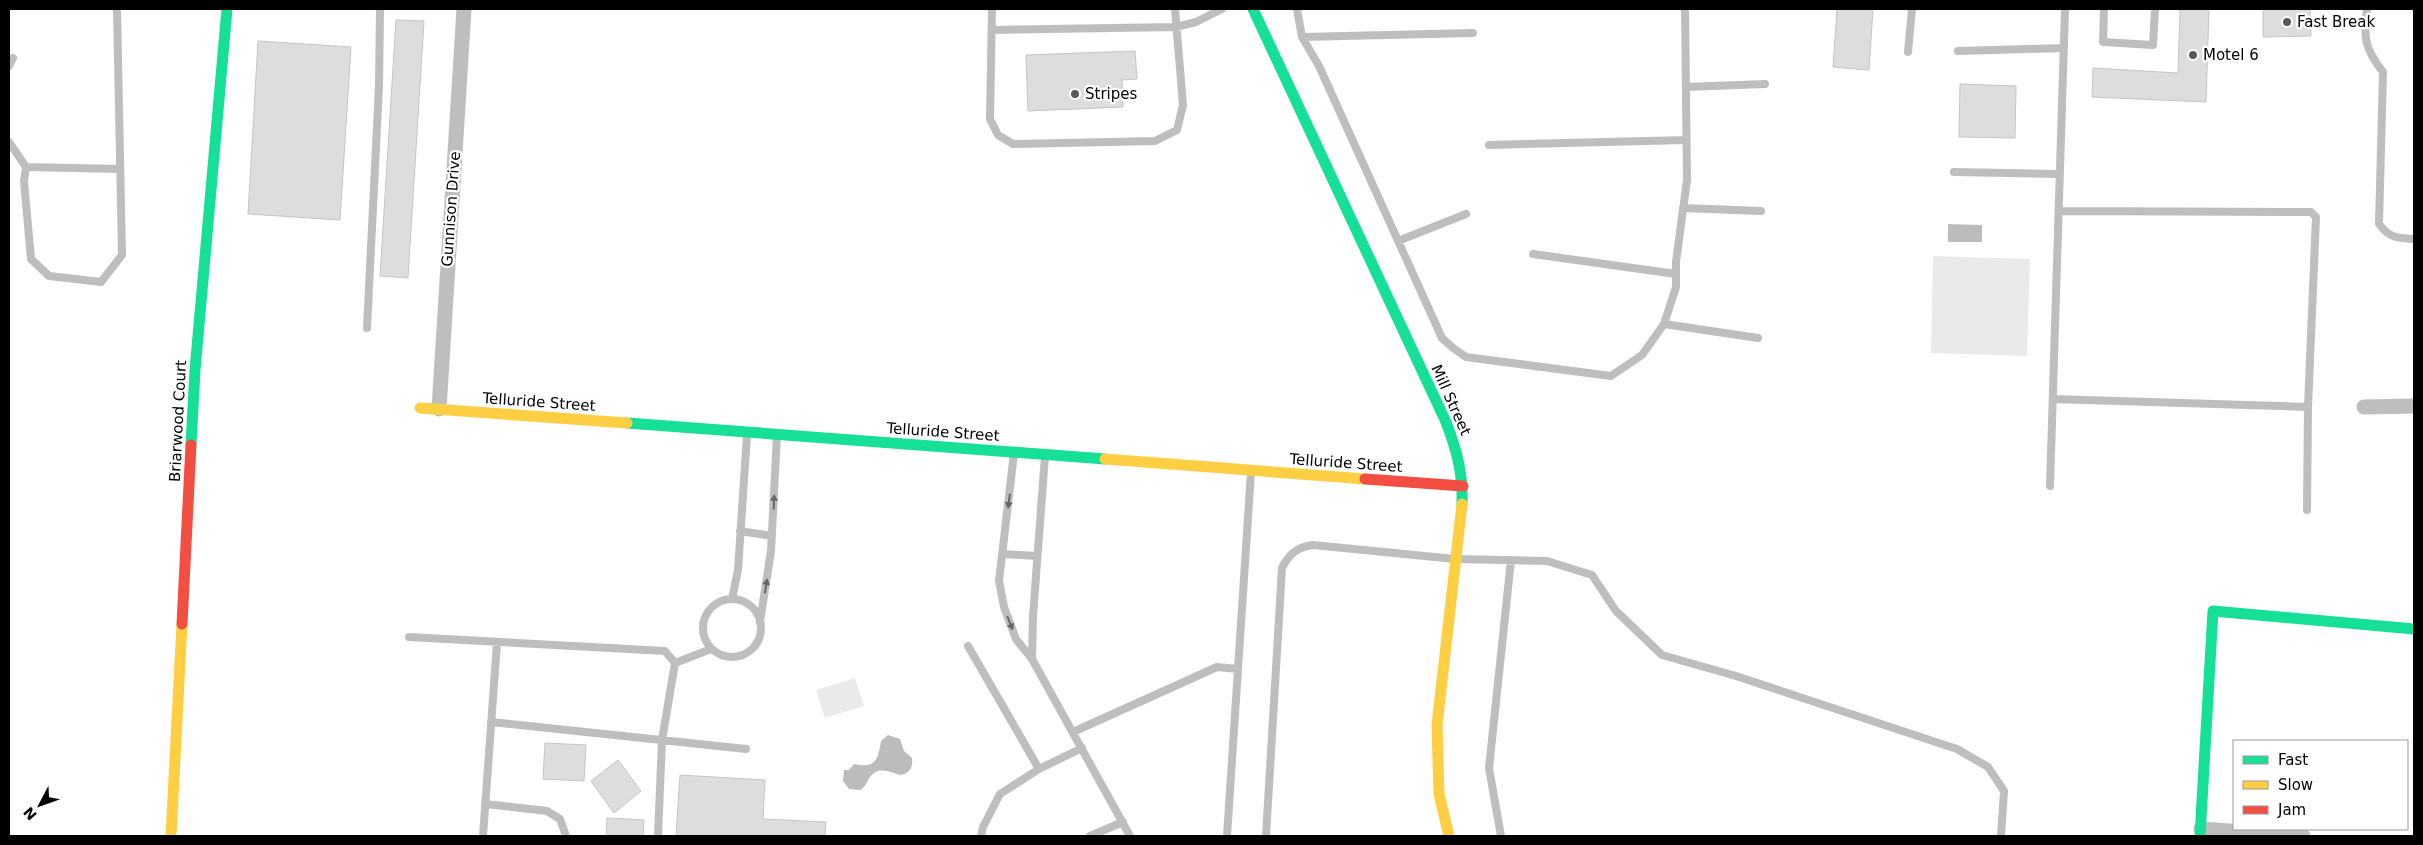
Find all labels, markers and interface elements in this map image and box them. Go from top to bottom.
place label: Fast Break [2297,13,2375,31]
marker: Fast Break [2281,16,2293,28]
place label: Motel 6 [2203,46,2259,64]
marker: Motel 6 [2187,49,2199,61]
place label: Stripes [1085,85,1137,103]
marker: Stripes [1069,88,1081,100]
street label: Gunnison Drive [438,151,464,267]
street label: Briarwood Court [166,359,190,482]
street label: Mill Street [1427,362,1475,438]
street label: Telluride Street [481,389,596,415]
street label: Telluride Street [885,419,1000,445]
street label: Telluride Street [1288,450,1403,476]
one-way arrow [1005,493,1013,509]
one-way arrow [770,494,778,510]
one-way arrow [762,578,770,594]
one-way arrow [1006,616,1014,631]
legend [2233,740,2408,830]
text: Fast [2278,751,2308,769]
text: Slow [2278,776,2313,794]
north arrow [15,780,65,830]
text: Jam [2277,801,2306,819]
text: N [20,804,40,823]

